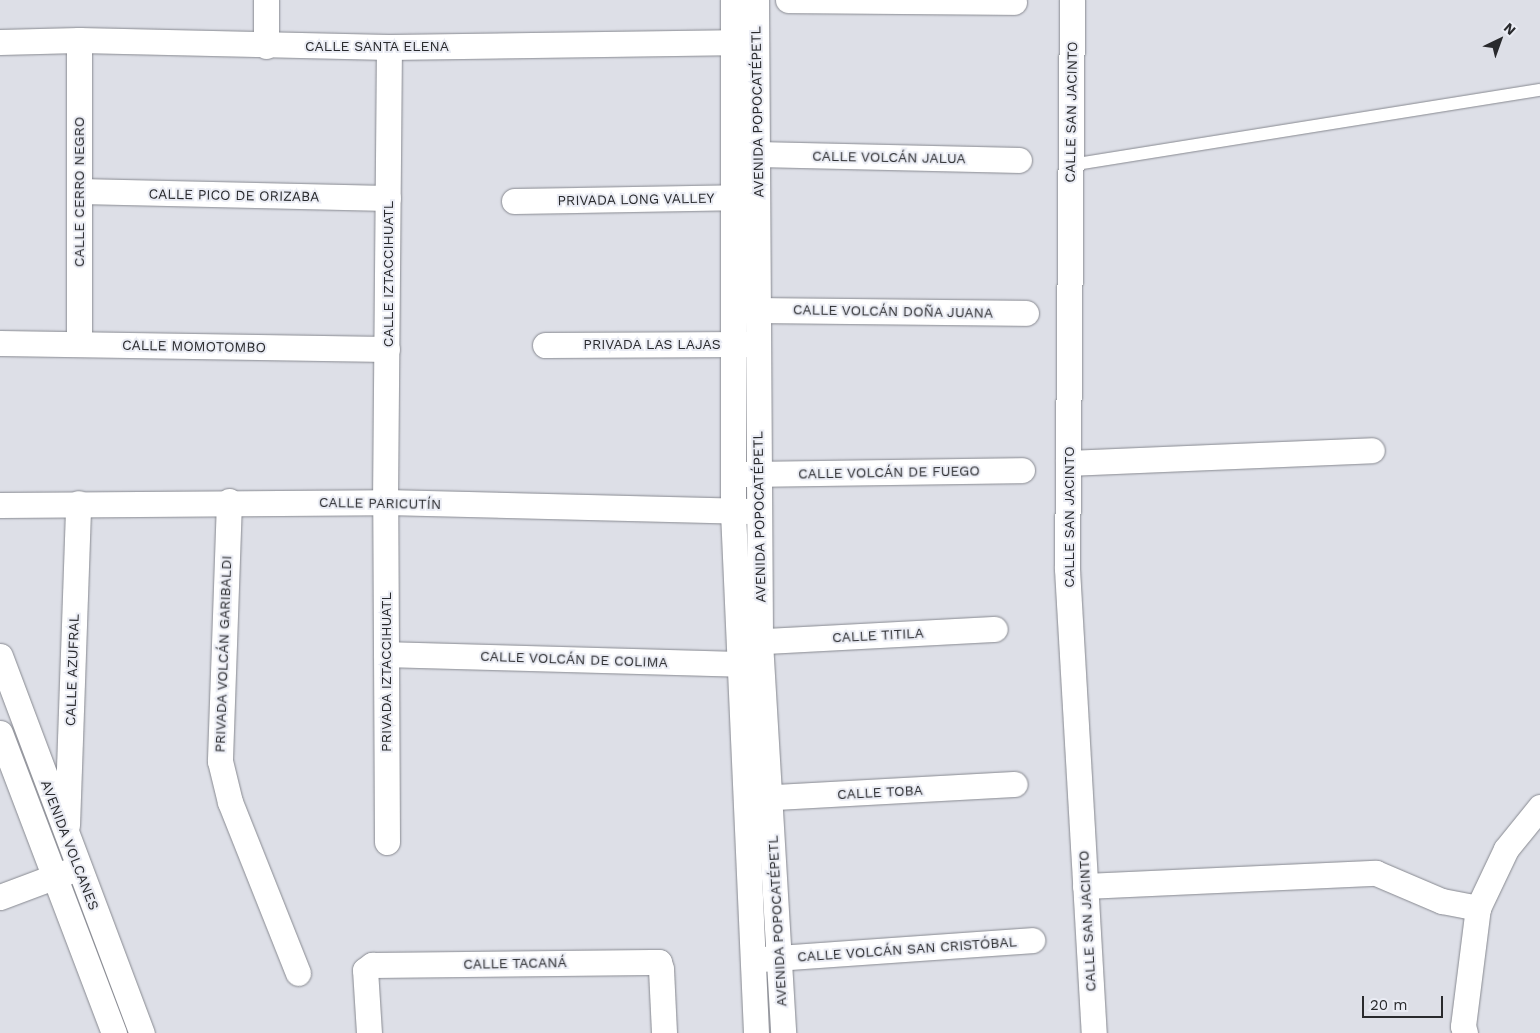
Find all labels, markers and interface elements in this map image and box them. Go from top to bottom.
north arrow [1475,15,1525,65]
text: N [1501,19,1519,38]
street label: AVENIDA POPOCATÉPETL [747,26,767,198]
street label: CALLE SANTA ELENA [305,38,449,54]
street label: CALLE SAN JACINTO [1061,41,1081,183]
street label: CALLE CERRO NEGRO [71,117,87,267]
street label: CALLE VOLCÁN JALUA [812,147,966,167]
street label: CALLE PICO DE ORIZABA [148,185,320,205]
street label: PRIVADA LONG VALLEY [557,189,715,209]
street label: CALLE IZTACCIHUATL [380,201,396,347]
street label: CALLE VOLCÁN DOÑA JUANA [792,301,994,321]
street label: CALLE MOMOTOMBO [122,336,266,356]
street label: PRIVADA LAS LAJAS [583,336,721,352]
street label: AVENIDA POPOCATÉPETL [749,431,769,603]
street label: CALLE SAN JACINTO [1061,446,1077,588]
street label: CALLE VOLCÁN DE FUEGO [798,462,980,482]
street label: CALLE PARICUTÍN [319,494,441,512]
street label: PRIVADA VOLCÁN GARIBALDI [211,555,235,753]
street label: PRIVADA IZTACCIHUATL [378,592,394,752]
street label: CALLE AZUFRAL [62,613,82,727]
street label: CALLE TITILA [832,624,924,646]
street label: CALLE VOLCÁN DE COLIMA [480,647,668,671]
street label: AVENIDA VOLCANES [37,777,103,913]
street label: CALLE TOBA [837,781,923,803]
street label: AVENIDA POPOCATÉPETL [764,835,790,1007]
street label: CALLE SAN JACINTO [1075,850,1099,992]
street label: CALLE VOLCÁN SAN CRISTÓBAL [796,933,1018,965]
street label: CALLE TACANÁ [463,954,567,972]
scale bar [1365,986,1446,1018]
text: 20 m [1370,996,1408,1014]

